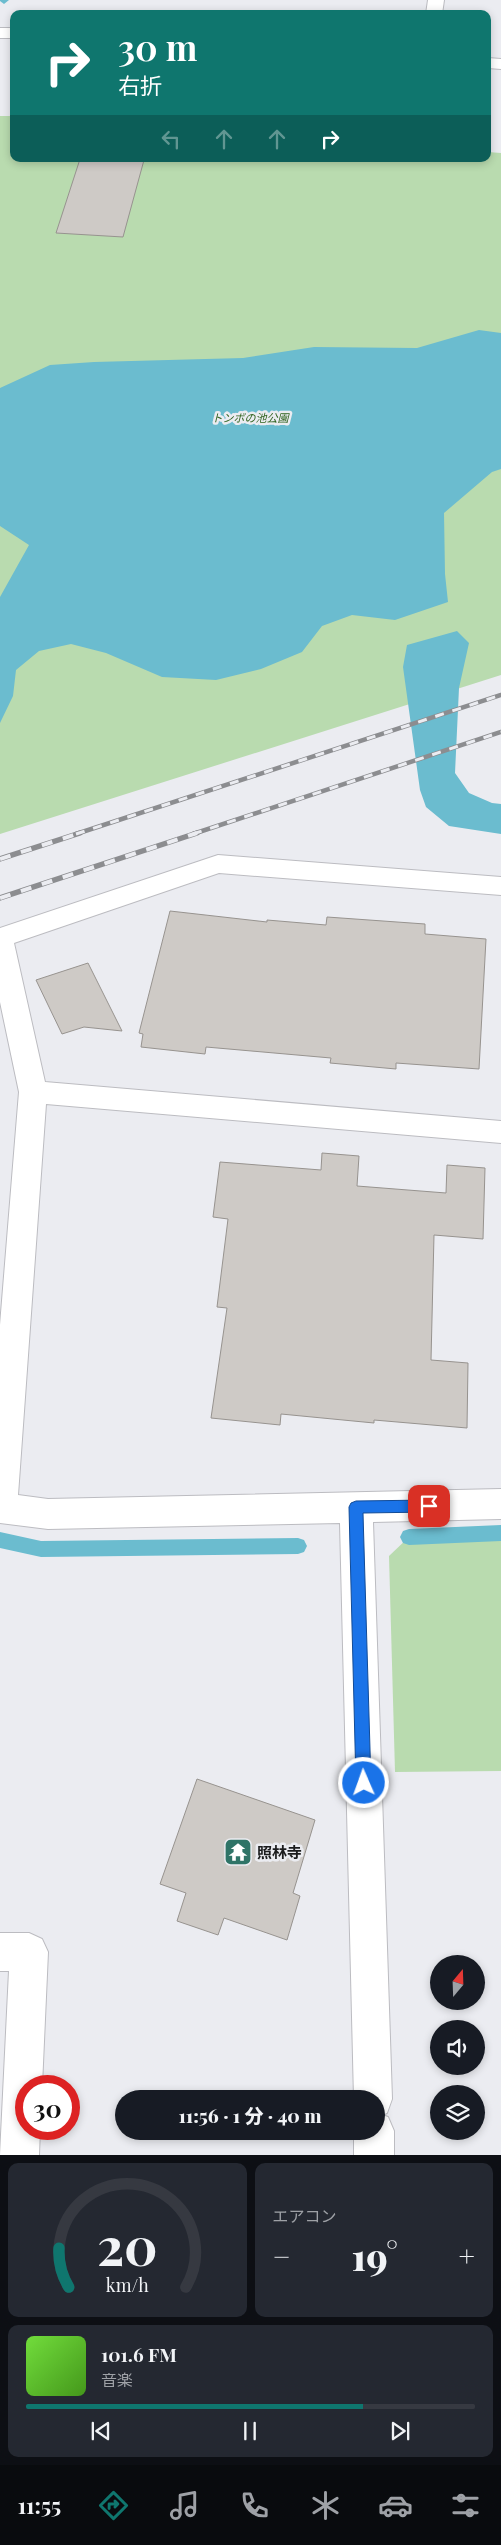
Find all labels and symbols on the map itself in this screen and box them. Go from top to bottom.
park label: トンボの池公園 [212,410,290,425]
pin [408,1485,450,1527]
position arrow [337,1756,389,1808]
temple icon: 照林寺 [223,1837,253,1867]
place label: 照林寺 [257,1842,302,1862]
north arrow [430,1955,485,2010]
speed limit sign: 30 [15,2075,80,2140]

